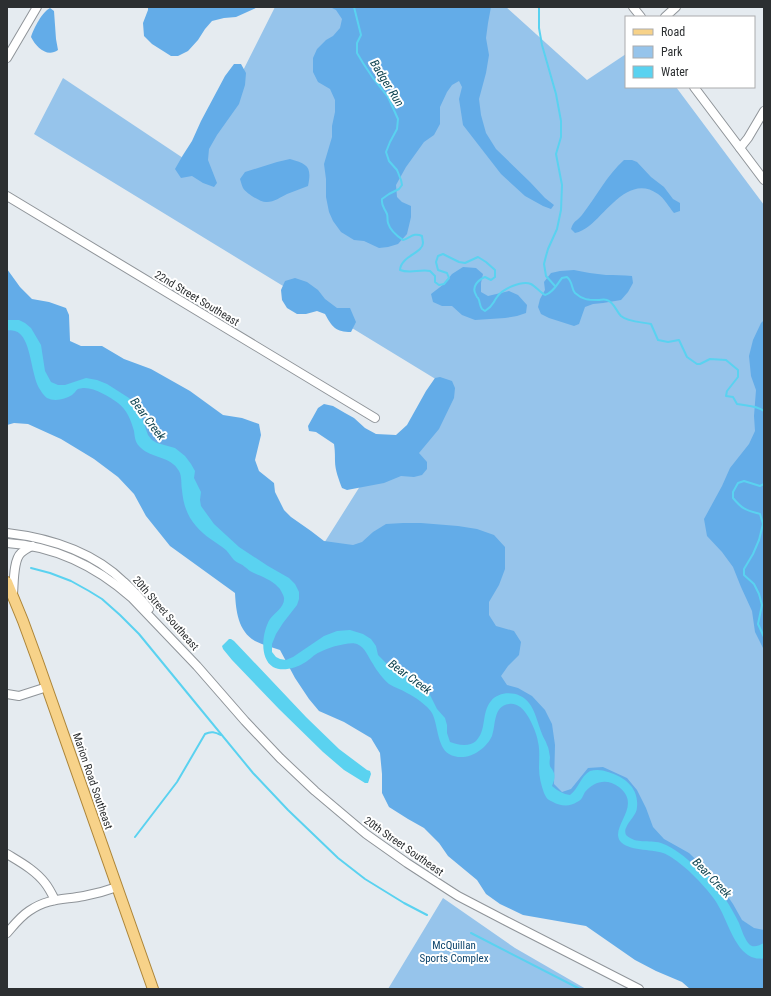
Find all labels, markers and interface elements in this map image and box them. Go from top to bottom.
legend [625,16,755,88]
text: Road [661,25,685,39]
text: Park [661,45,683,59]
water label: Badger Run [367,57,407,109]
text: Water [661,65,689,79]
street label: 22nd Street Southeast [152,268,241,329]
water label: Bear Creek [127,395,169,444]
street label: 20th Street Southeast [130,574,201,653]
water label: Bear Creek [386,657,435,698]
street label: Marion Road Southeast [70,731,115,831]
street label: 20th Street Southeast [361,814,446,879]
water label: Bear Creek [690,855,735,901]
park label: McQuillan Sports Complex [419,939,489,965]

